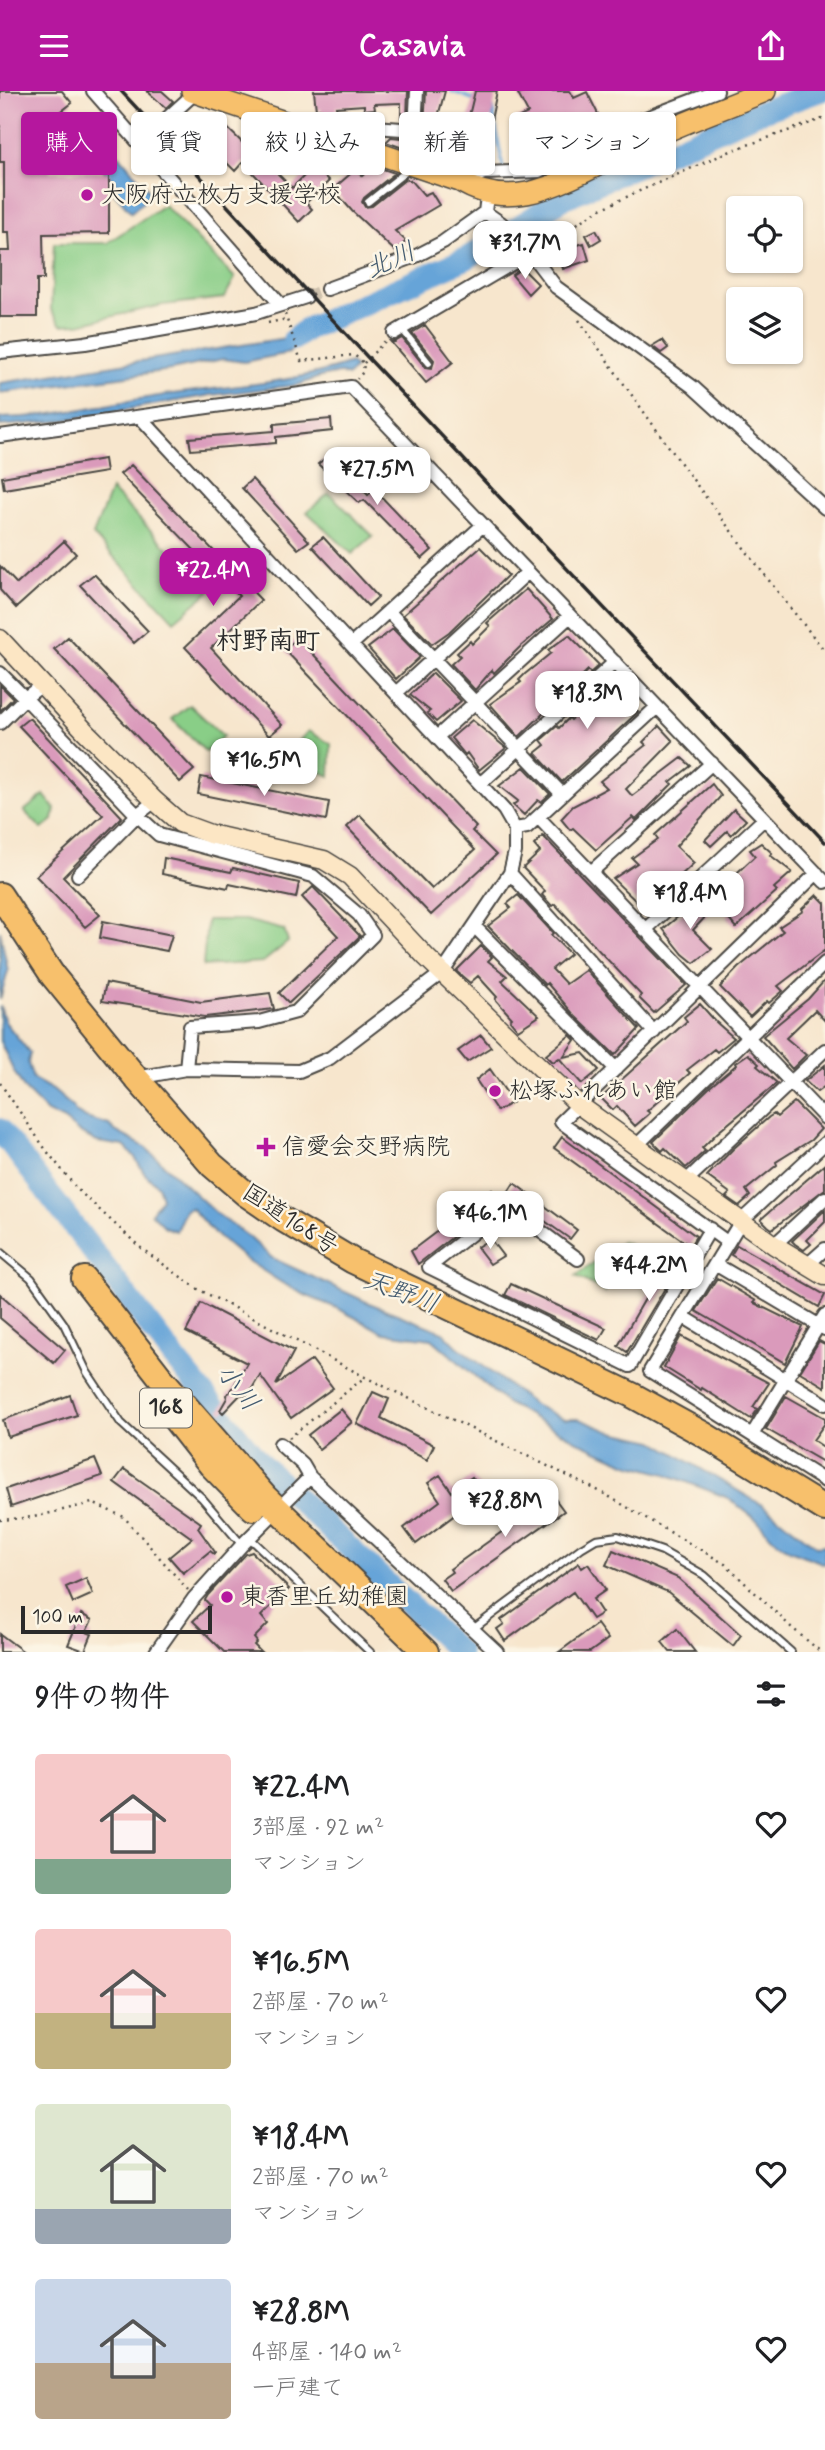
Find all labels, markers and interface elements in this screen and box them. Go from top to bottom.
text: Casavia [359,25,466,67]
icon: menu [35,27,73,65]
icon: share [752,27,790,65]
chip: 購入 [21,112,117,175]
chip: 賃貸 [131,112,227,175]
chip: 絞り込み [241,112,385,175]
chip: 新着 [399,112,495,175]
chip: マンション [509,112,676,175]
place label: 大阪府立枚方支援学校 [101,180,341,211]
marker: 大阪府立枚方支援学校 [79,187,95,203]
map controls [726,196,803,364]
button: locate [726,196,803,273]
pin: ¥31.7M [468,221,582,281]
text: ¥31.7M [489,229,561,259]
water label: 北川 [360,235,422,287]
button: layers [726,287,803,364]
pin: ¥27.5M [320,447,434,507]
text: ¥27.5M [340,455,414,485]
pin: ¥22.4M [156,549,270,608]
text: ¥22.4M [175,556,251,586]
district label: 村野南町 [216,625,320,659]
pin: ¥18.3M [530,671,644,731]
text: ¥18.3M [551,679,623,709]
pin: ¥16.5M [207,739,321,798]
text: ¥16.5M [226,746,302,776]
pin: ¥18.4M [633,871,747,931]
text: ¥18.4M [653,879,727,909]
place label: 松塚ふれあい館 [509,1076,677,1107]
marker: 松塚ふれあい館 [487,1083,503,1099]
place label: 信愛会交野病院 [282,1132,450,1163]
marker: 信愛会交野病院 [256,1137,276,1157]
street label: 国道168号 [236,1177,344,1263]
pin: ¥46.1M [433,1191,547,1251]
text: ¥46.1M [453,1199,527,1229]
pin: ¥44.2M [592,1243,706,1303]
text: ¥44.2M [611,1251,687,1281]
water label: 天野川 [359,1264,443,1322]
water label: 小川 [208,1357,266,1419]
road number: 168 [140,1389,192,1427]
pin: ¥28.8M [448,1479,562,1539]
text: ¥28.8M [467,1487,543,1517]
place label: 東香里丘幼稚園 [241,1582,409,1613]
marker: 東香里丘幼稚園 [219,1589,235,1605]
scale bar [21,1603,212,1635]
text: 100 m [32,1605,83,1630]
icon: filters [752,1675,790,1713]
text: 9件の物件 [35,1678,170,1717]
text: ¥22.4M [252,1768,350,1807]
icon: home [91,1782,175,1866]
icon: heart [752,1805,790,1843]
text: 3部屋 · 92 m² [252,1813,384,1843]
text: マンション [252,1849,366,1879]
text: ¥16.5M [252,1943,350,1982]
icon: home [91,1957,175,2041]
icon: heart [752,1980,790,2018]
text: 2部屋 · 70 m² [252,1988,389,2018]
text: マンション [252,2024,366,2054]
text: ¥18.4M [252,2118,349,2157]
icon: home [91,2132,175,2216]
icon: heart [752,2155,790,2193]
text: 2部屋 · 70 m² [252,2163,389,2193]
text: マンション [252,2199,366,2229]
text: ¥28.8M [252,2293,350,2332]
icon: home [91,2307,175,2391]
icon: heart [752,2330,790,2368]
text: 4部屋 · 140 m² [252,2338,402,2368]
text: 一戸建て [252,2374,344,2404]

